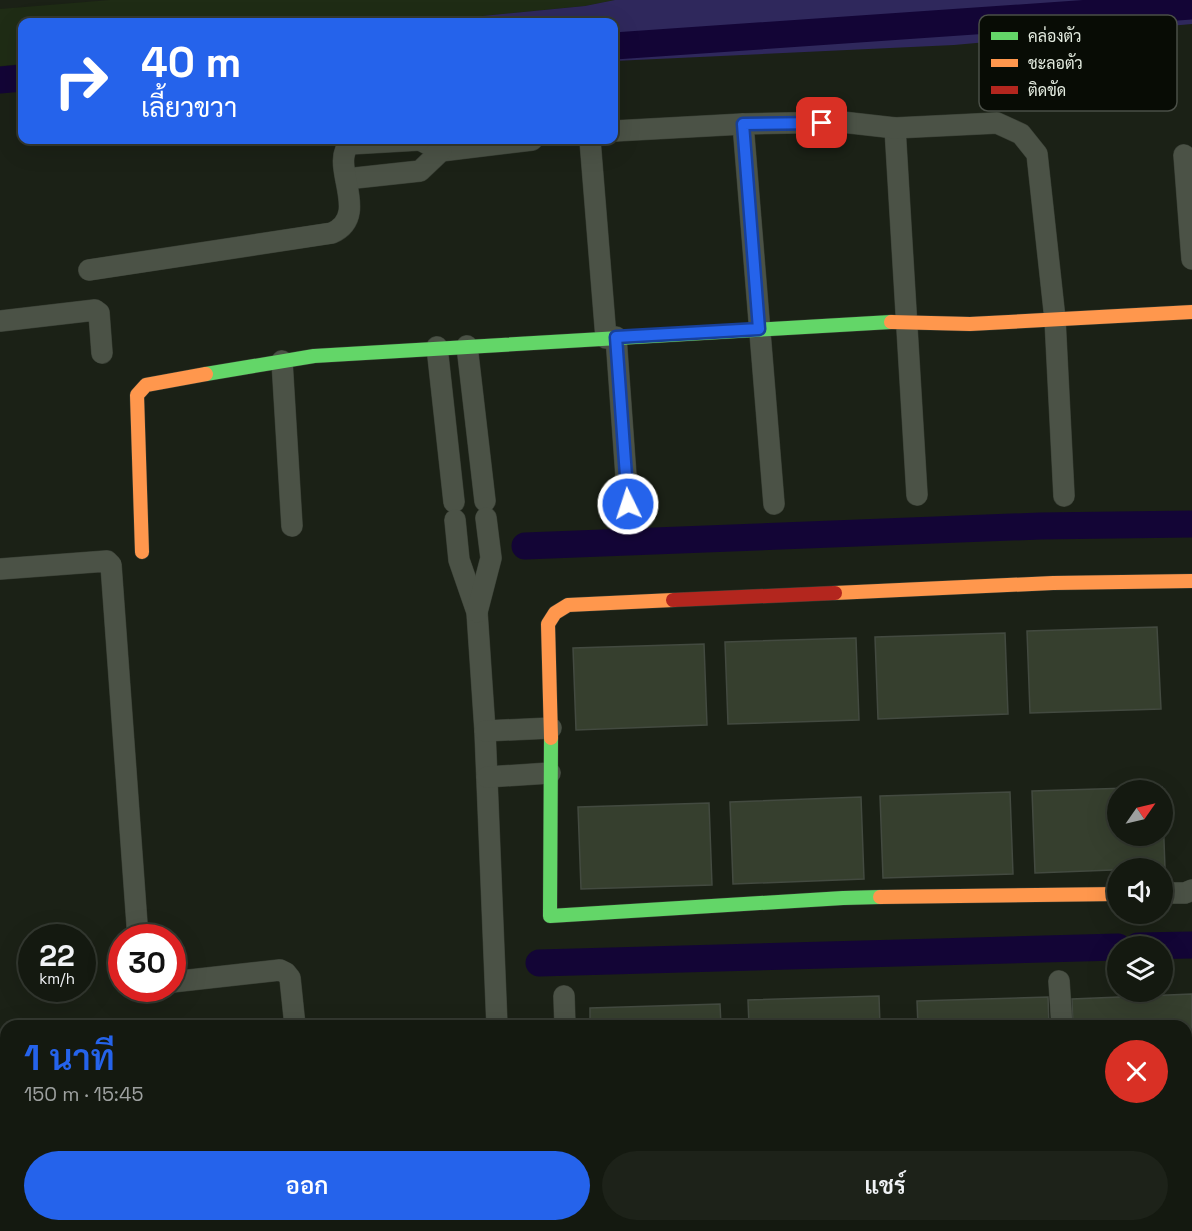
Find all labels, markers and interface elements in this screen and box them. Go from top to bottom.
legend [979,15,1177,111]
text: คล่องตัว [1028,26,1082,47]
text: 40 m [141,36,241,89]
icon: right [42,42,120,120]
text: ชะลอตัว [1028,53,1083,74]
text: ติดขัด [1028,80,1066,101]
text: เลี้ยวขวา [141,90,237,125]
pin [796,97,847,148]
icon: arrive [805,106,838,139]
position arrow [596,472,660,536]
north arrow [1107,780,1173,846]
map controls [1107,780,1173,1002]
button: sound [1107,858,1173,924]
speed limit sign: 30 [108,924,186,1002]
text: 22 [39,936,75,975]
button: layers [1107,936,1173,1002]
text: km/h [39,969,75,988]
text: 1 นาที [24,1035,115,1081]
button: close [1105,1040,1168,1103]
text: 150 m · 15:45 [24,1081,143,1107]
button: ออก [24,1151,590,1220]
button: แชร์ [602,1151,1168,1220]

